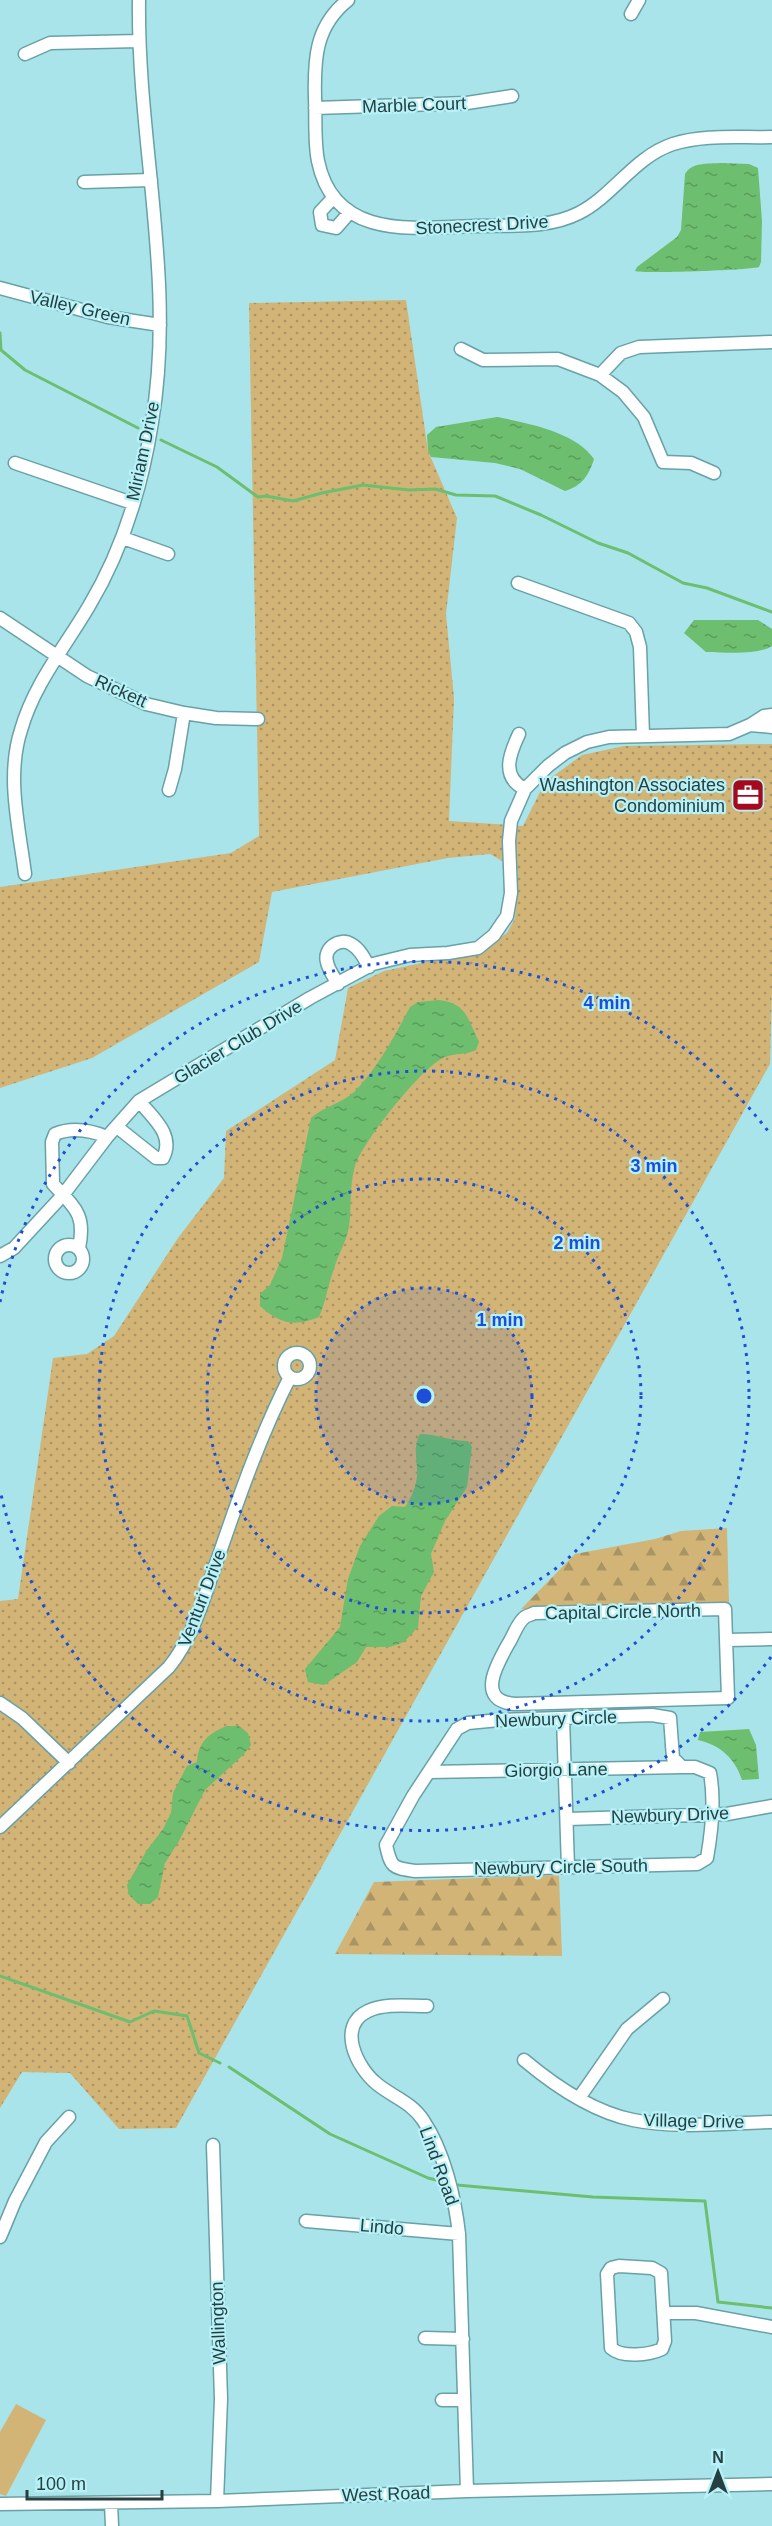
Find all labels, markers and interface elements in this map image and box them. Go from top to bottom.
street label: Marble Court [362,93,466,117]
street label: Stonecrest Drive [415,212,549,238]
street label: Valley Green [28,287,132,329]
street label: Miriam Drive [123,400,163,502]
street label: Rickett [92,671,150,711]
place label: Washington Associates Condominium [540,775,725,816]
office icon: Washington Associates Condominium [730,777,766,813]
text: 4 min [583,993,631,1013]
street label: Glacier Club Drive [170,996,306,1088]
text: 3 min [630,1156,678,1176]
text: 2 min [553,1233,601,1253]
text: 1 min [476,1310,524,1330]
centre of rings [414,1386,434,1406]
street label: Venturi Drive [174,1546,230,1650]
street label: Capital Circle North [545,1601,701,1623]
street label: Newbury Circle [495,1707,617,1731]
street label: Giorgio Lane [504,1759,608,1781]
street label: Newbury Drive [611,1803,729,1827]
street label: Newbury Circle South [474,1855,648,1879]
street label: Village Drive [643,2110,745,2132]
street label: Lind Road [416,2124,462,2208]
street label: Lindo [359,2215,405,2239]
street label: Wallington [207,2281,229,2365]
north arrow [688,2442,748,2502]
text: N [712,2449,724,2466]
scale bar [27,2463,162,2501]
text: 100 m [36,2474,86,2494]
street label: West Road [341,2482,431,2506]

